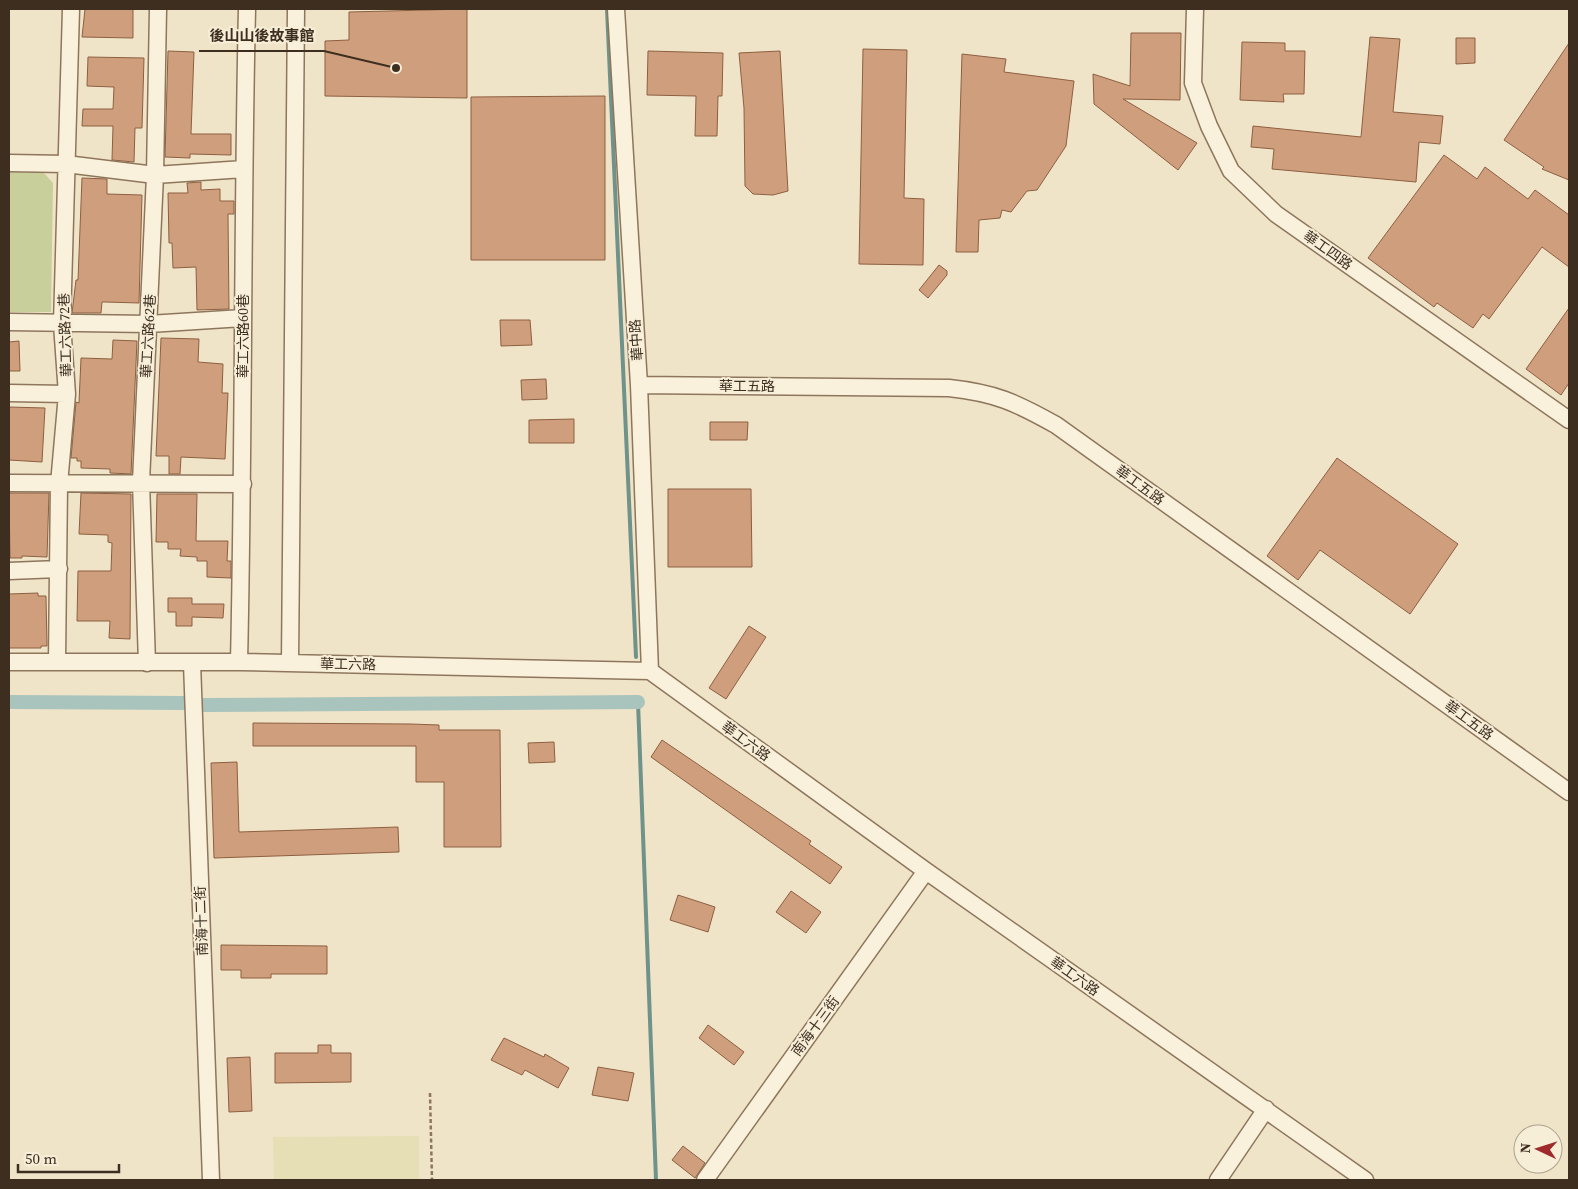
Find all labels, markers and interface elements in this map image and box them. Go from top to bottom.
callout: 後山山後故事館 [199,21,324,51]
text: 後山山後故事館 [209,25,315,46]
street label: 華工四路 [1299,226,1357,274]
street label: 華工六路72巷 [54,293,76,377]
street label: 華工六路62巷 [136,294,160,378]
street label: 華工六路60巷 [233,294,253,378]
street label: 華中路 [625,318,647,362]
street label: 華工五路 [719,376,775,396]
street label: 華工五路 [1111,460,1169,510]
street label: 華工六路 [320,654,376,674]
street label: 華工五路 [1440,695,1498,745]
street label: 華工六路 [717,716,775,766]
street label: 南海十二街 [190,886,212,956]
street label: 華工六路 [1046,952,1104,1000]
street label: 南海十三街 [786,992,844,1060]
north arrow [1513,1124,1563,1174]
scale bar [18,1142,119,1174]
text: N [1515,1142,1535,1154]
text: 50 m [25,1148,57,1169]

